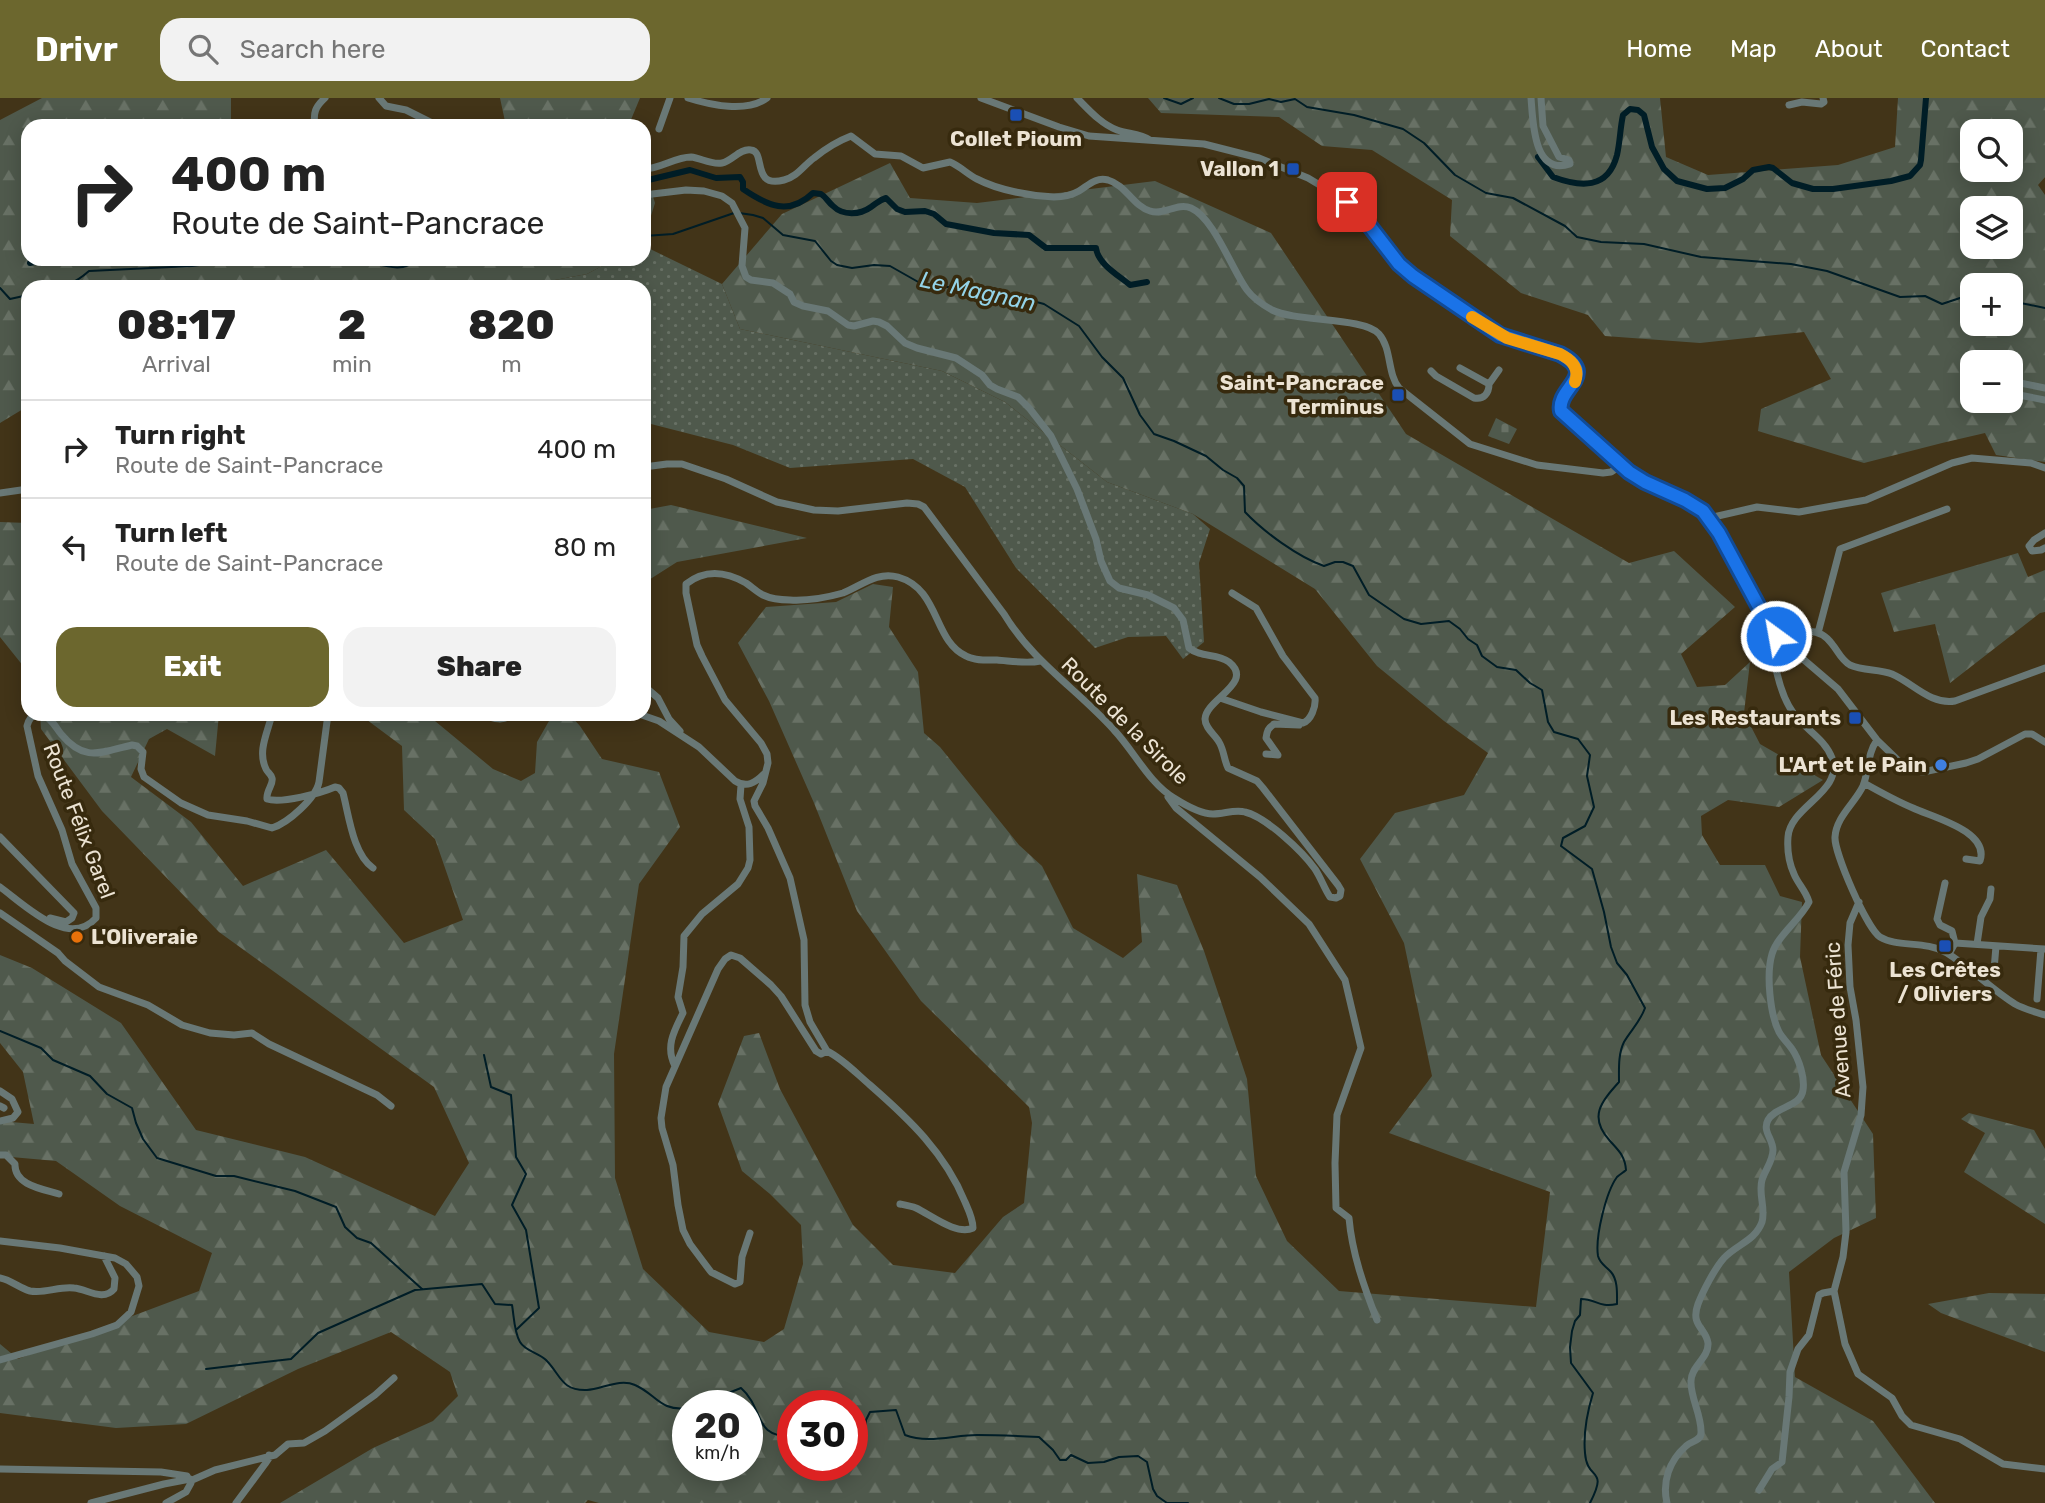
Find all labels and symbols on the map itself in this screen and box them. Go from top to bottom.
marker: Collet Pioum [1008,107,1024,123]
place label: Collet Pioum [950,126,1082,151]
place label: Vallon 1 [1200,156,1279,181]
marker: Vallon 1 [1285,161,1301,177]
pin [1317,172,1377,232]
water label: Le Magnan [917,265,1039,317]
place label: Saint-Pancrace Terminus [1220,370,1384,419]
marker: Saint-Pancrace Terminus [1390,387,1406,403]
position arrow [1739,599,1813,673]
street label: Route de la Sirole [1057,652,1194,789]
place label: Les Restaurants [1669,705,1841,730]
marker: Les Restaurants [1847,710,1863,726]
street label: Route Félix Garel [38,740,121,902]
place label: L'Art et le Pain [1779,752,1927,777]
marker: L'Art et le Pain [1933,757,1949,773]
place label: L'Oliveraie [91,924,198,949]
marker: L'Oliveraie [69,929,85,945]
marker: Les Crêtes / Oliviers [1937,938,1953,954]
street label: Avenue de Féric [1820,941,1855,1099]
place label: Les Crêtes / Oliviers [1889,957,2001,1006]
speed limit sign: 30 [777,1390,868,1481]

